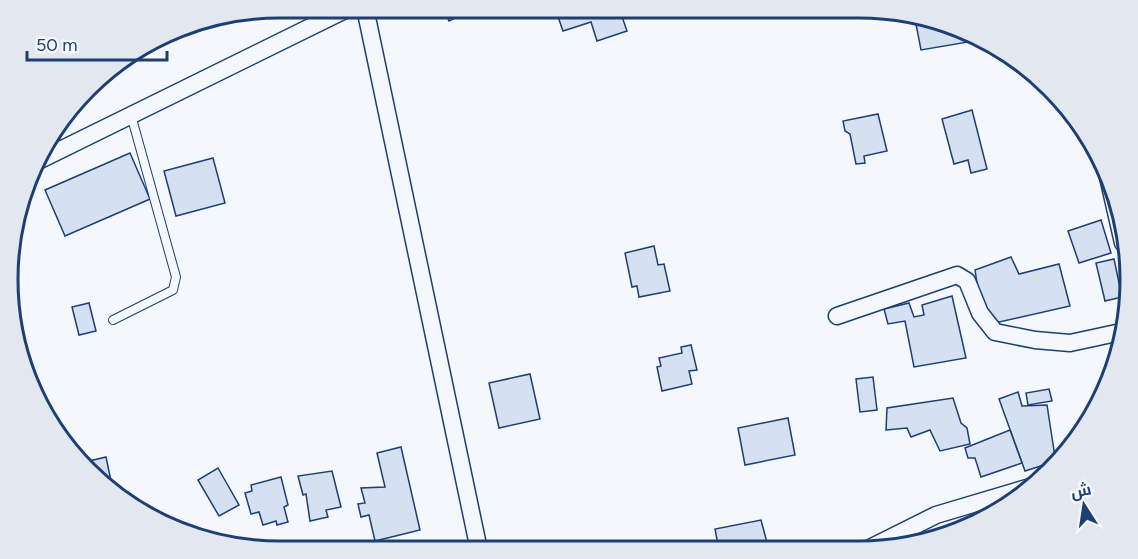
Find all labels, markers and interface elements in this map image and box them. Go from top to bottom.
scale bar [27,24,166,62]
text: 50 m [36,34,78,56]
north arrow [1054,475,1114,535]
text: ش [1069,479,1093,502]

